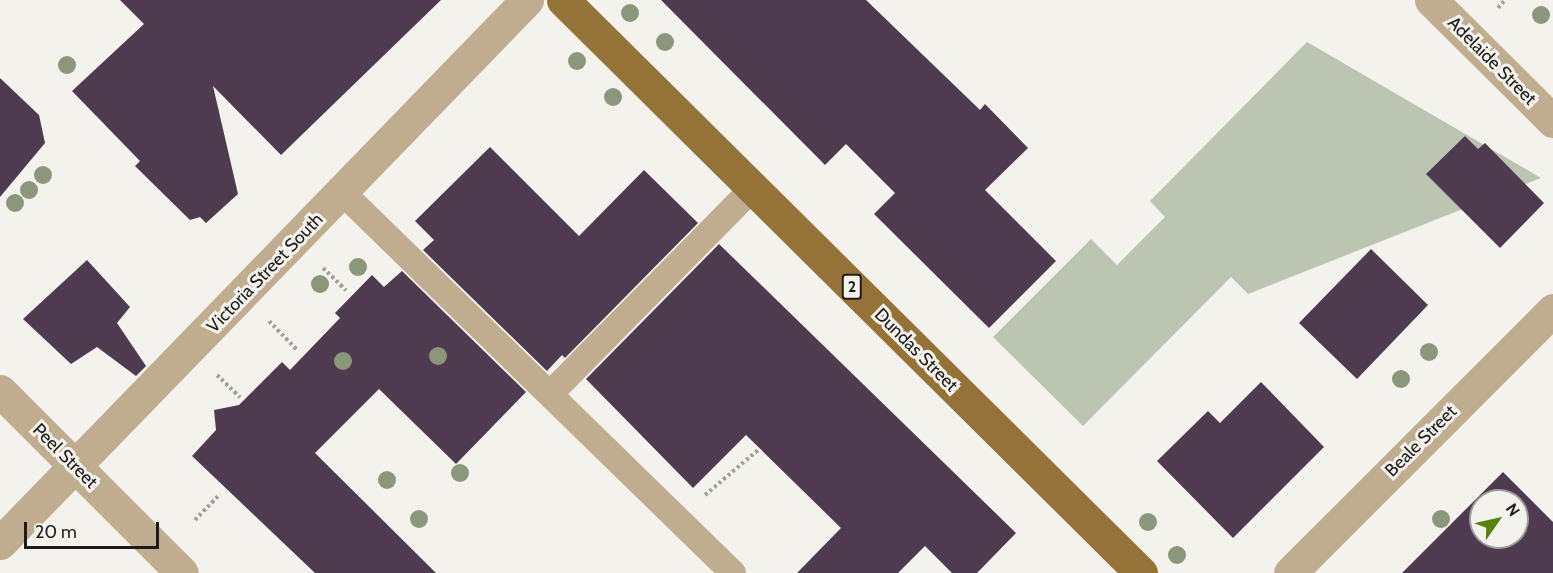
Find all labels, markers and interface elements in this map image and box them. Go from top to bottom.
street label: Adelaide Street [1443,12,1541,110]
street label: Victoria Street South [202,209,328,337]
road number: 2 [842,274,862,300]
street label: Dundas Street [870,304,962,396]
street label: Beale Street [1381,401,1461,481]
street label: Peel Street [28,419,102,493]
north arrow [1469,489,1529,549]
text: N [1502,500,1524,520]
scale bar [27,510,162,548]
text: 20 m [35,521,77,543]

